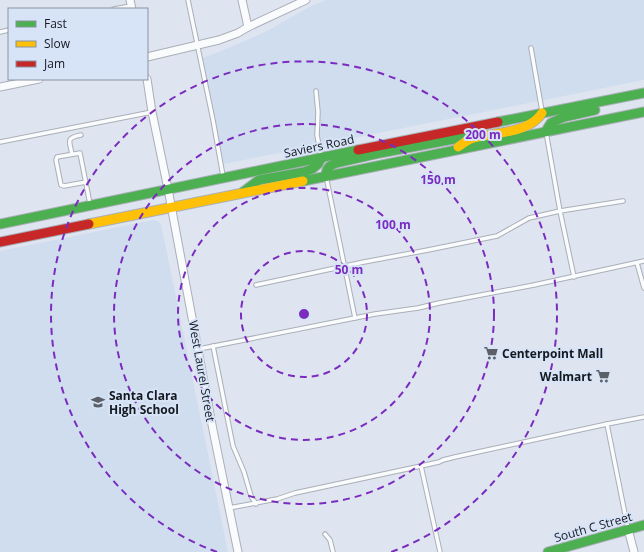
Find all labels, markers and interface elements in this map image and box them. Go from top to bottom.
legend [8,8,148,80]
text: Fast [44,15,67,32]
text: Slow [44,35,71,52]
text: Jam [43,55,65,72]
text: 200 m [465,126,501,143]
street label: Saviers Road [282,130,356,162]
text: 150 m [420,171,456,188]
text: 100 m [375,216,411,233]
text: 50 m [335,261,363,278]
centre of rings [297,307,311,321]
street label: West Laurel Street [185,319,219,423]
supermarket icon: Centerpoint Mall [483,345,499,361]
place label: Centerpoint Mall [502,345,603,362]
place label: Walmart [540,368,592,385]
supermarket icon: Walmart [595,368,611,384]
place label: Santa Clara High School [109,387,179,418]
school or university icon: Santa Clara High School [90,394,106,410]
street label: South C Street [552,508,634,546]

